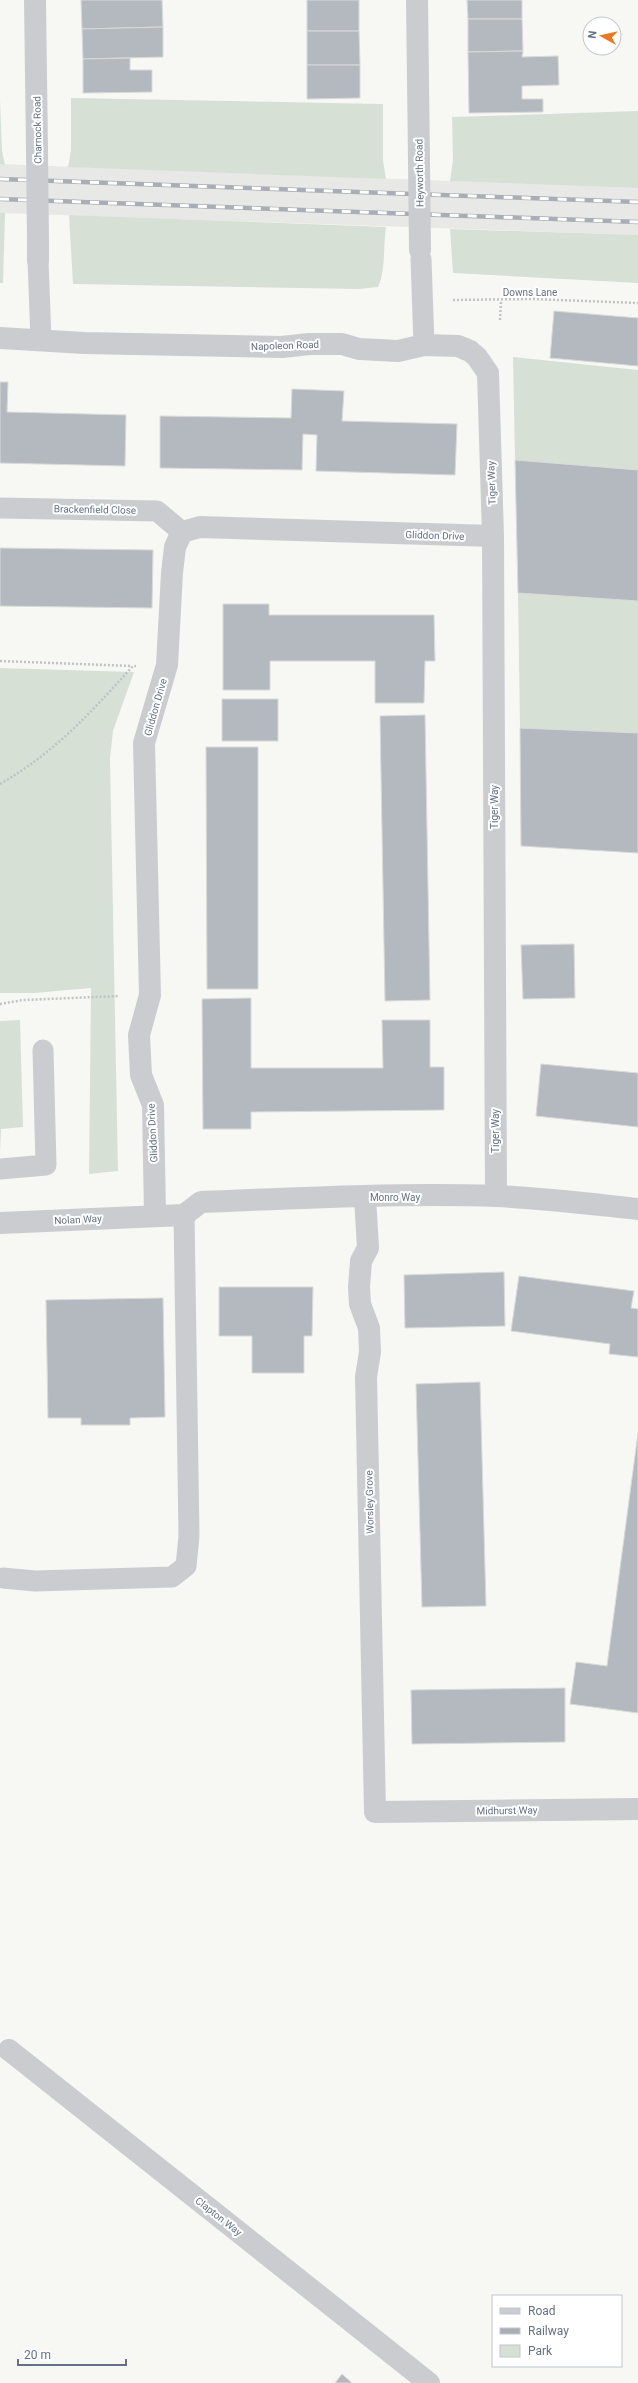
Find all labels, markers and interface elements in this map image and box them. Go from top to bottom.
north arrow [582,16,622,56]
text: N [586,30,600,39]
street label: Charnock Road [31,96,44,164]
street label: Heyworth Road [413,139,426,207]
street label: Downs Lane [503,287,557,298]
street label: Napoleon Road [251,339,319,352]
street label: Tiger Way [485,461,498,505]
street label: Brackenfield Close [54,503,136,516]
street label: Gliddon Drive [405,529,465,542]
street label: Gliddon Drive [142,677,169,737]
street label: Tiger Way [489,785,500,829]
street label: Gliddon Drive [145,1103,160,1163]
street label: Tiger Way [490,1109,501,1153]
street label: Monro Way [370,1192,420,1203]
street label: Nolan Way [54,1213,102,1226]
street label: Worsley Grove [363,1470,376,1534]
street label: Midhurst Way [476,1804,538,1817]
street label: Clapton Way [193,2195,244,2238]
legend [492,2295,622,2367]
text: Road [528,2304,556,2318]
text: Railway [528,2324,569,2338]
scale bar [18,2341,126,2367]
text: Park [528,2344,553,2358]
text: 20 m [24,2348,51,2362]

